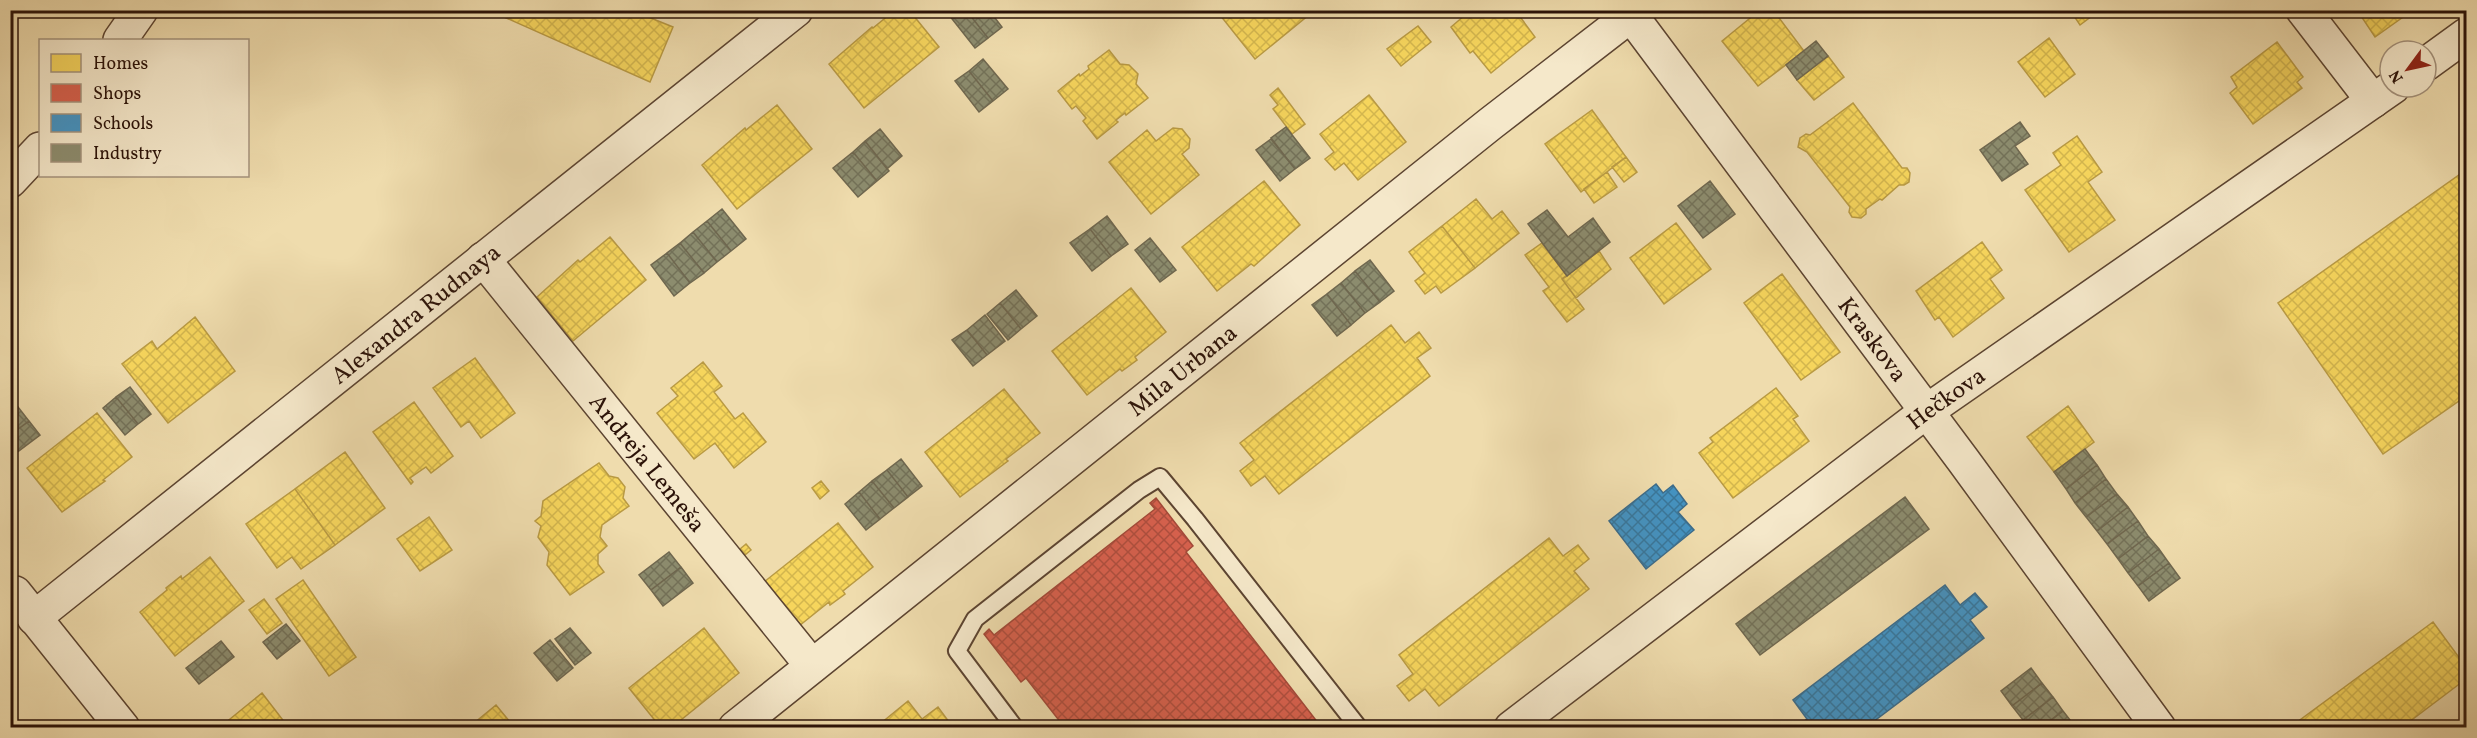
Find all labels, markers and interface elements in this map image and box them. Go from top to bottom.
legend [39,39,249,177]
north arrow [2378,39,2438,99]
text: Homes [93,52,148,77]
text: N [2385,65,2409,87]
text: Shops [93,82,141,107]
text: Schools [93,112,153,137]
text: Industry [93,142,162,167]
street label: Alexandra Rudnaya [325,237,509,394]
street label: Kraskova [1828,291,1914,390]
street label: Mila Urbana [1122,317,1246,426]
street label: Hečkova [1901,360,1993,439]
street label: Andreja Lemeša [580,387,713,541]

